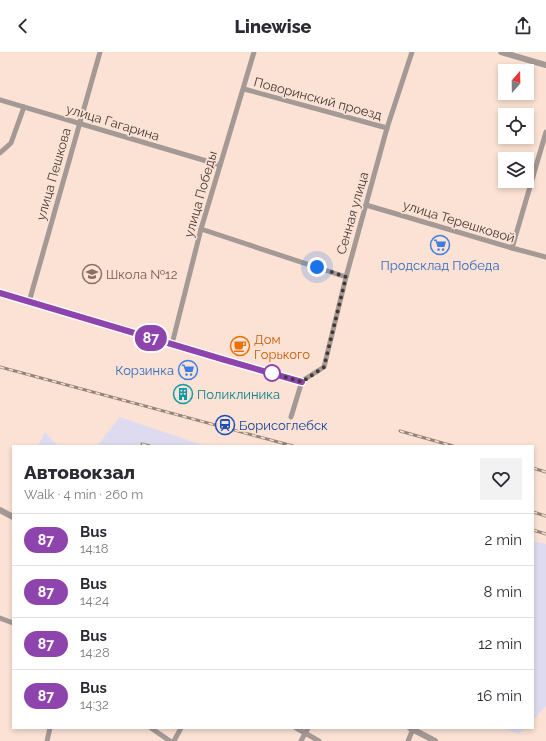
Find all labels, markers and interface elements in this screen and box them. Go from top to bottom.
icon: back [12,15,34,37]
icon: share [512,15,534,37]
text: Linewise [235,16,311,37]
north arrow [498,64,534,100]
map controls [498,64,534,188]
street label: Поворинский проезд [252,74,384,123]
street label: улица Гагарина [64,101,161,144]
button: locate [498,108,534,144]
street label: улица Пешкова [33,126,74,222]
street label: улица Победы [181,149,220,239]
button: layers [498,152,534,188]
street label: Сенная улица [334,170,371,256]
street label: улица Терешковой [401,197,517,246]
supermarket icon: Продсклад Победа [429,234,451,256]
your location [307,257,327,277]
place label: Продсклад Победа [381,258,500,273]
school or university icon: Школа №12 [81,263,103,285]
place label: Школа №12 [106,267,178,282]
line badge: 87 [133,325,169,351]
text: 87 [143,330,159,346]
place label: Дом Горького [254,332,310,362]
cafe icon: Дом Горького [229,335,251,357]
supermarket icon: Корзинка [177,359,199,381]
place label: Корзинка [115,363,174,378]
unlabelled marker [263,364,281,382]
building icon: Поликлиника [172,383,194,405]
place label: Поликлиника [197,387,280,402]
station icon: Борисоглебск [214,414,236,436]
place label: Борисоглебск [239,418,328,433]
button: heart [480,458,522,500]
text: Автовокзал [24,461,135,483]
text: Walk · 4 min · 260 m [24,487,143,502]
text: Bus [80,523,107,541]
text: 2 min [485,531,522,549]
text: 87 [38,532,54,548]
text: 14:18 [80,541,108,556]
text: Bus [80,575,107,593]
text: 8 min [483,583,522,601]
text: 87 [38,584,54,600]
text: 14:24 [80,593,109,608]
text: Bus [80,627,107,645]
text: 12 min [478,635,522,653]
text: 87 [38,636,54,652]
text: 14:28 [80,645,110,660]
text: Bus [80,679,107,697]
text: 16 min [477,687,522,705]
text: 87 [38,688,54,704]
text: 14:32 [80,697,109,712]

